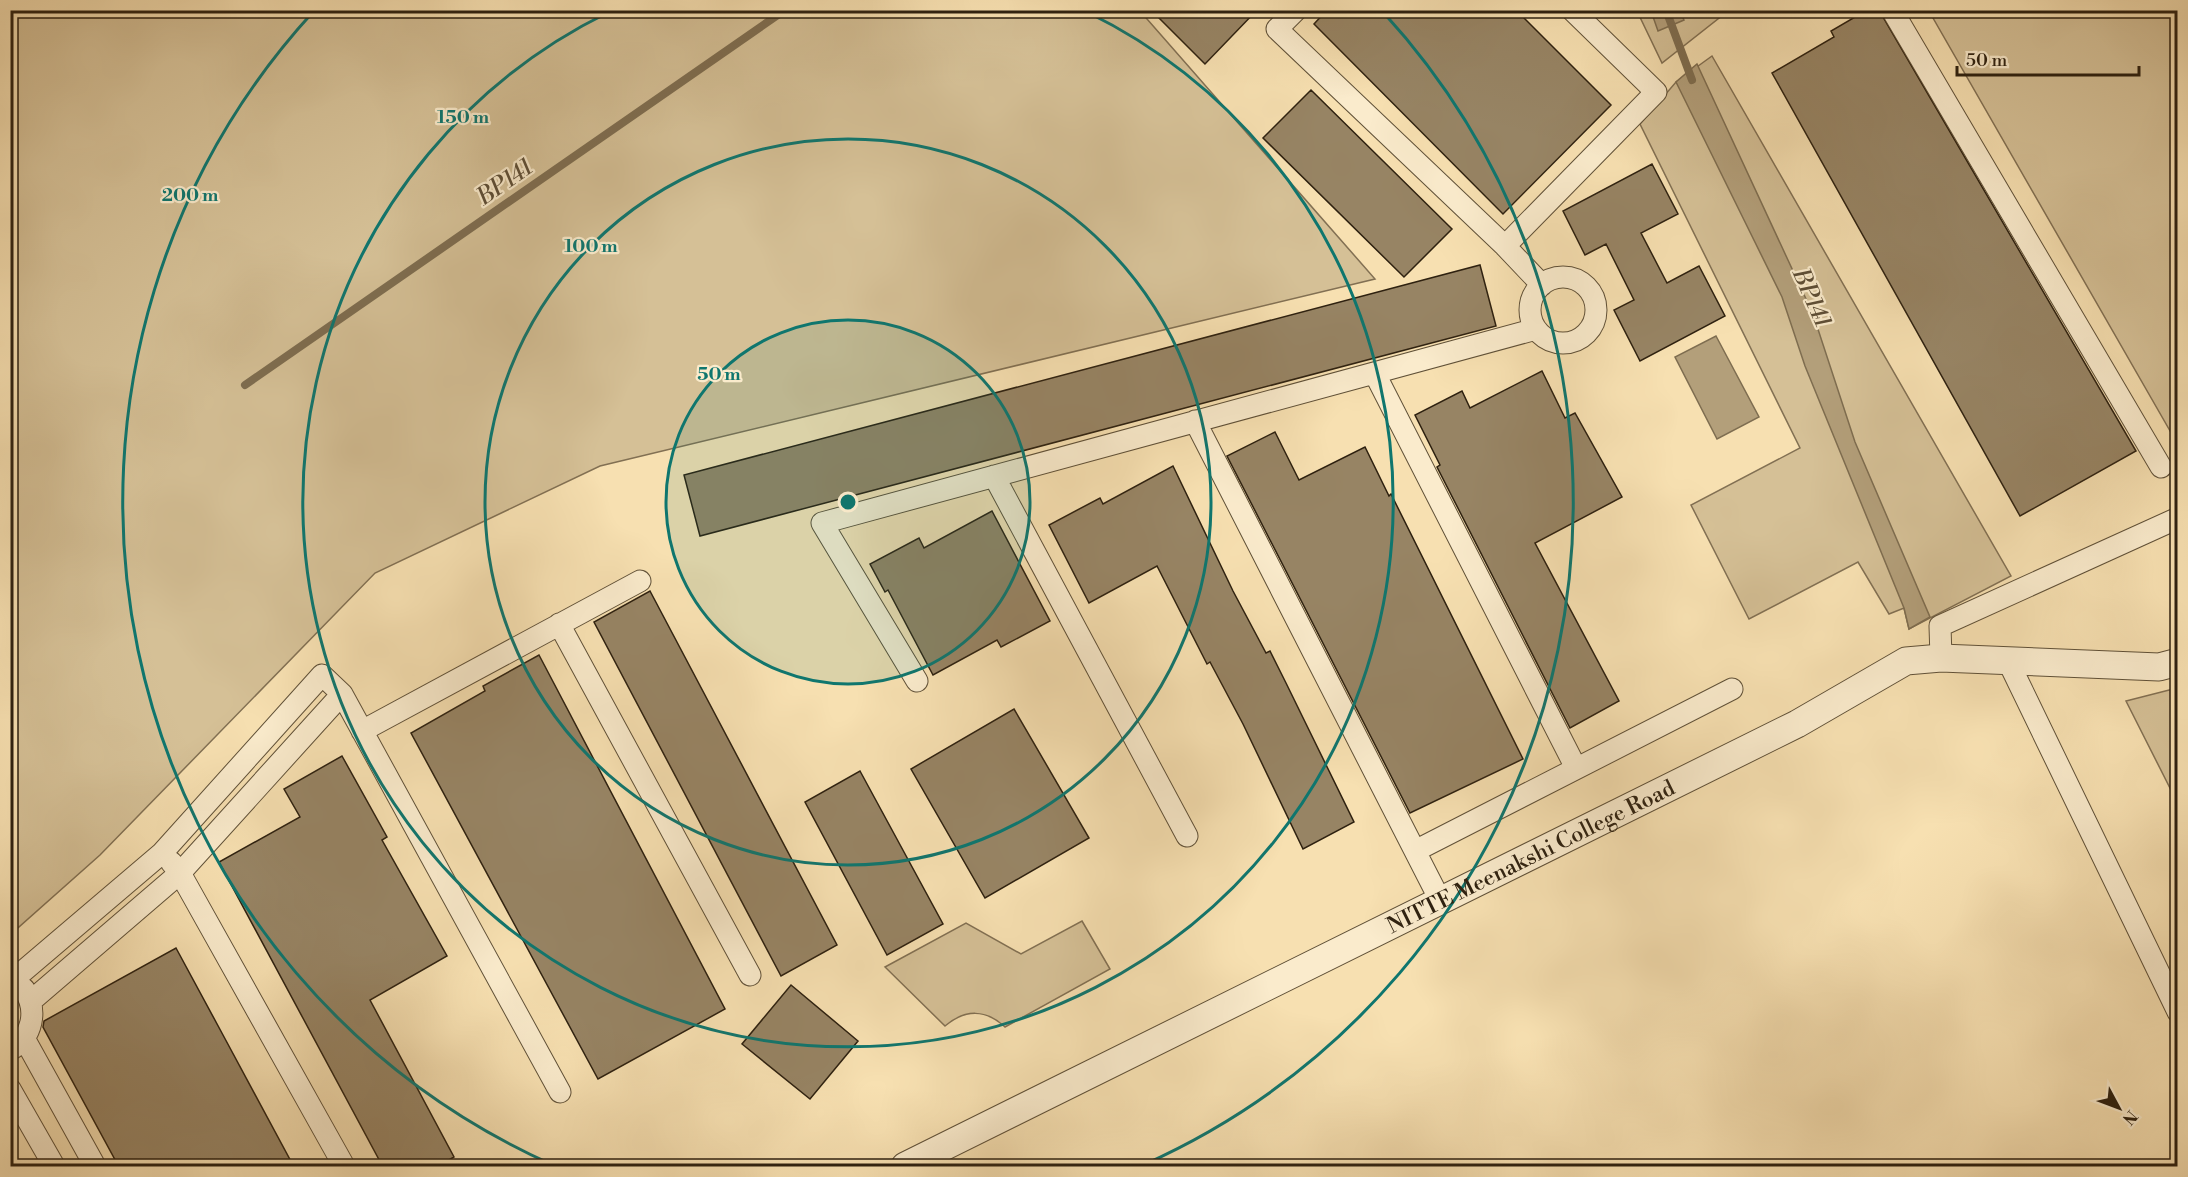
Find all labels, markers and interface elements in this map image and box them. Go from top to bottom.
scale bar [1957,39,2138,77]
text: 50 m [1966,49,2008,72]
text: 150 m [437,106,490,129]
water label: BP141 [470,153,538,213]
text: 200 m [162,184,219,207]
text: 100 m [564,235,618,258]
water label: BP141 [1785,262,1837,332]
text: 50 m [697,363,741,386]
centre of rings [838,492,858,512]
street label: NITTE Meenakshi College Road [1383,775,1680,940]
north arrow [2089,1078,2149,1138]
text: N [2118,1106,2141,1129]

